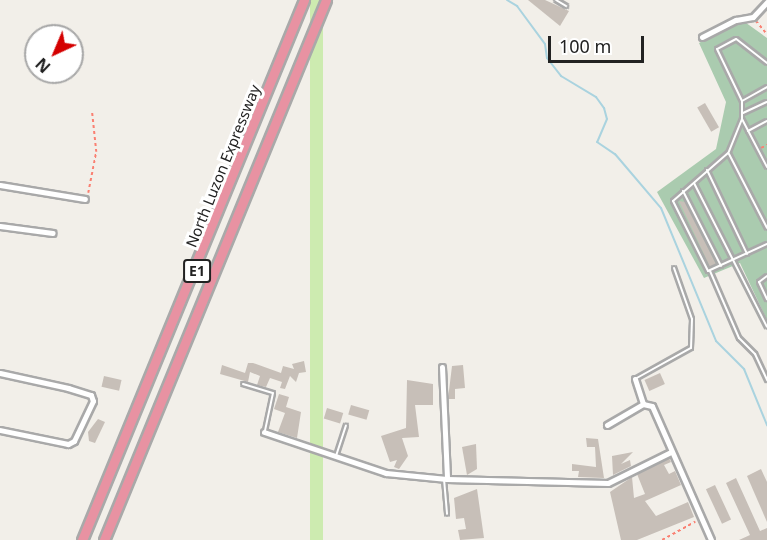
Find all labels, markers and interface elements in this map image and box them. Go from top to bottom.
north arrow [24,24,84,84]
scale bar [551,24,647,62]
text: 100 m [559,34,611,58]
text: N [31,53,55,78]
street label: North Luzon Expressway [182,82,264,250]
road number: E1 [182,260,212,282]

